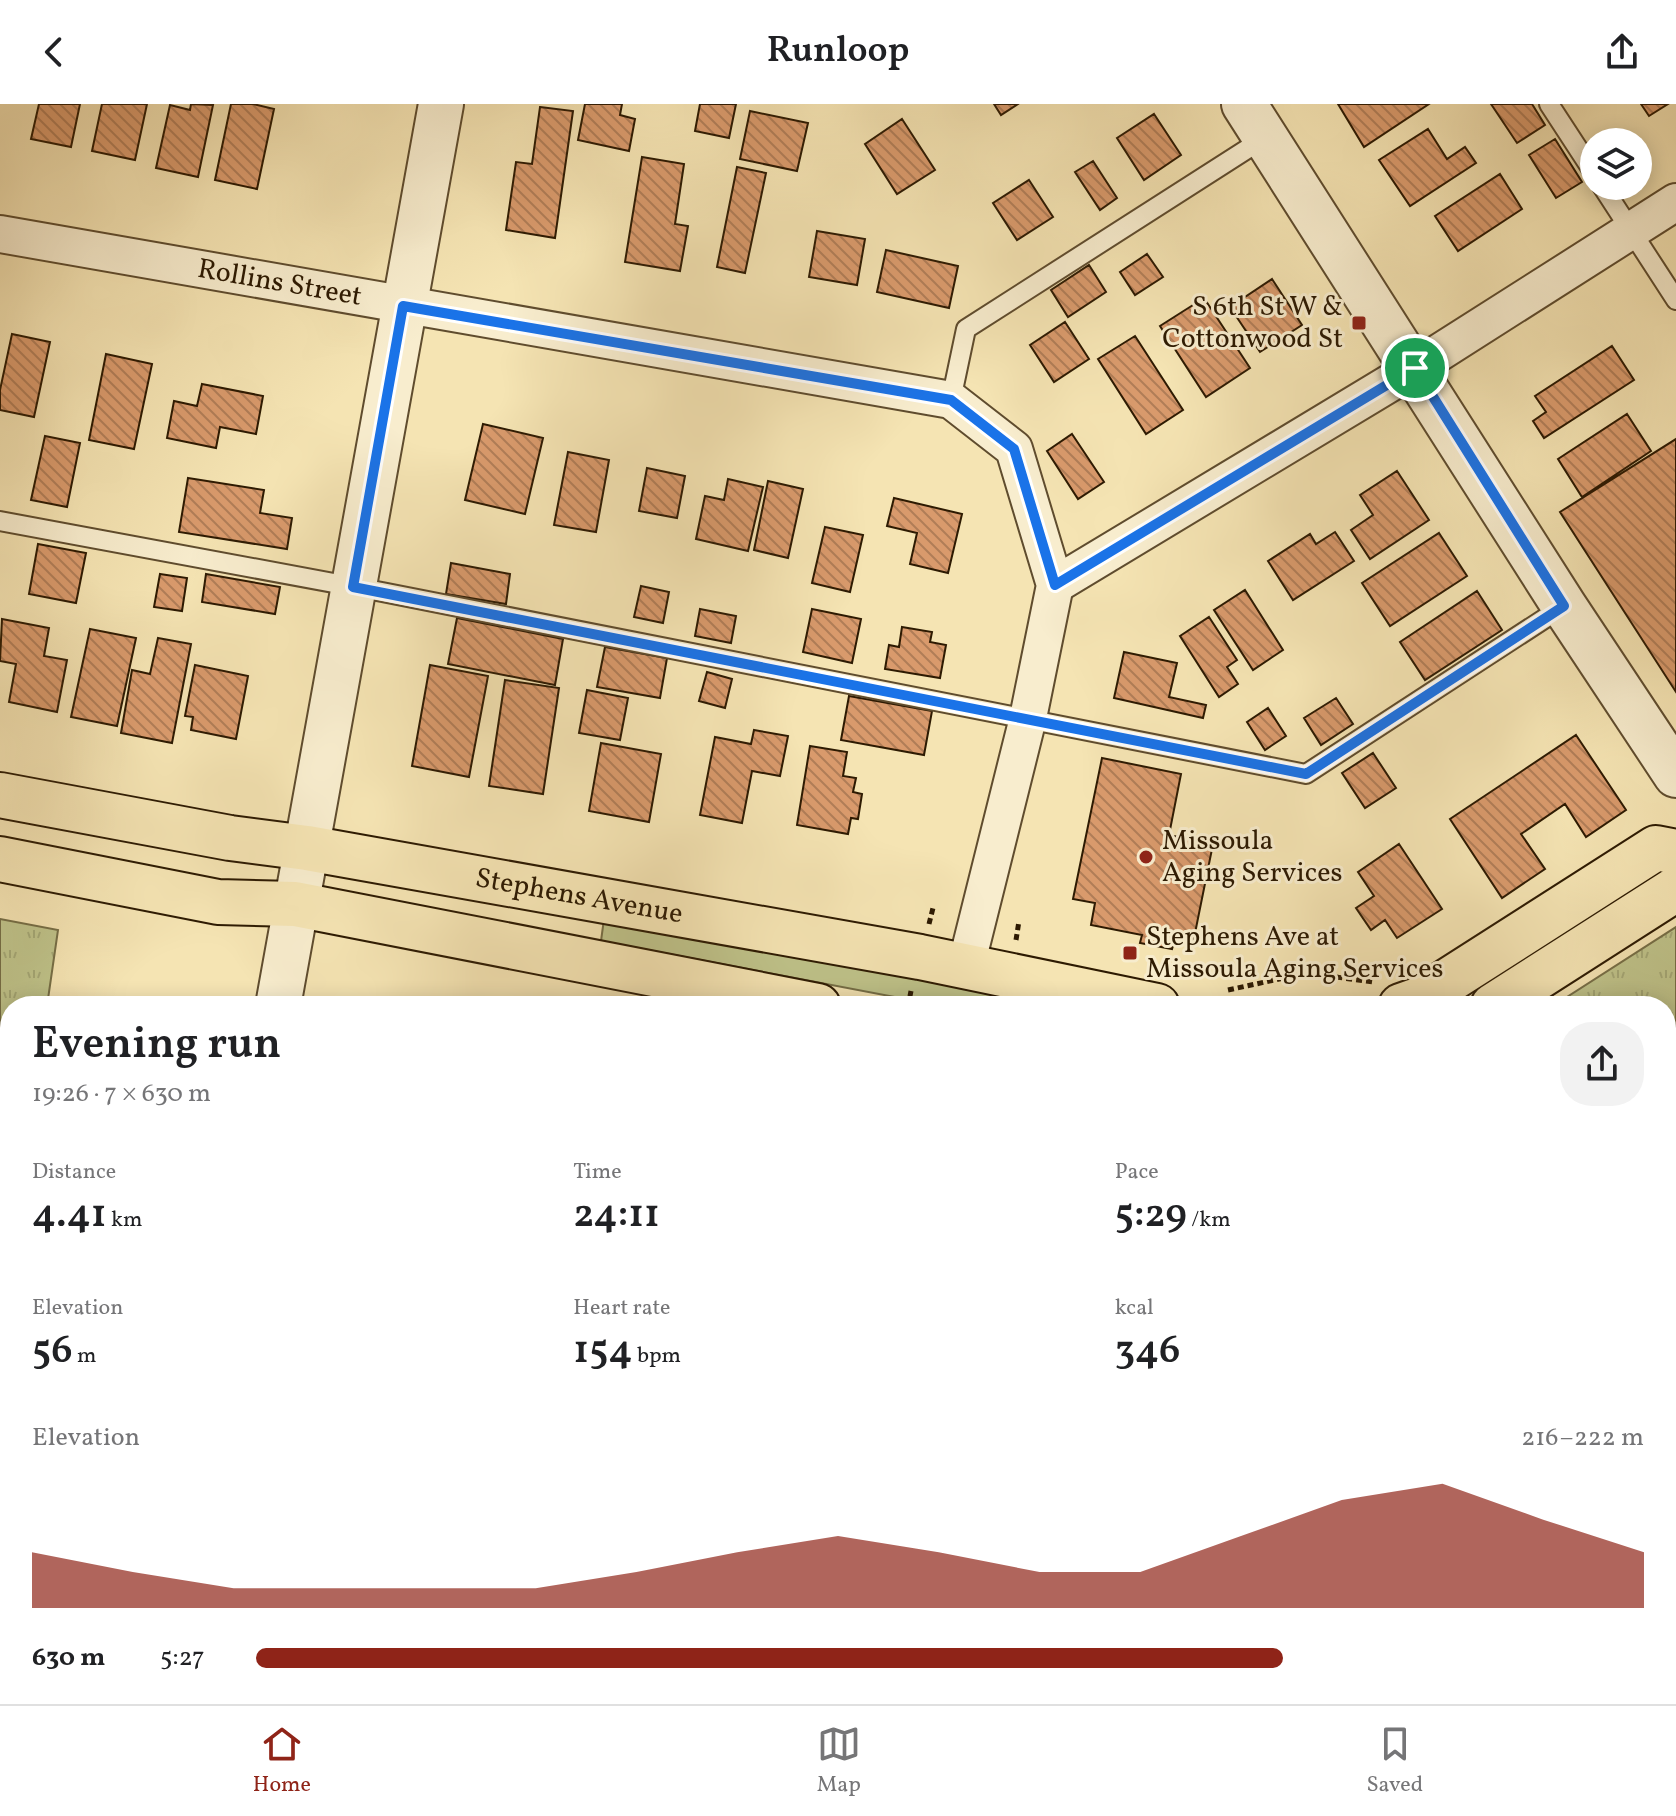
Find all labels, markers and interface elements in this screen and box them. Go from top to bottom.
text: Runloop [767,27,909,77]
icon: back [32,30,76,74]
icon: share [1600,30,1644,74]
map controls [1580,128,1652,200]
button: layers [1580,128,1652,200]
street label: Rollins Street [195,249,365,316]
place label: S 6th St W & Cottonwood St [1162,288,1343,359]
marker: S 6th St W & Cottonwood St [1350,314,1368,332]
pin [1381,334,1449,402]
icon: arrive [1393,346,1437,390]
place label: Missoula Aging Services [1162,822,1343,893]
marker: Missoula Aging Services [1137,848,1155,866]
street label: Stephens Avenue [472,859,686,934]
place label: Stephens Ave at Missoula Aging Services [1146,918,1444,989]
marker: Stephens Ave at Missoula Aging Services [1121,944,1139,962]
text: Evening run [32,1015,281,1076]
button: share [1560,1022,1644,1106]
text: 19:26 · 7 × 630 m [32,1076,211,1112]
text: Distance [32,1157,116,1188]
text: Time [573,1157,622,1188]
text: Pace [1115,1157,1159,1188]
text: 4.41 [32,1188,107,1244]
text: 24:11 [573,1188,660,1244]
text: 5:29 [1115,1188,1187,1244]
text: km [107,1205,143,1236]
text: /km [1187,1205,1231,1236]
text: Elevation [32,1293,123,1324]
text: Heart rate [573,1293,670,1324]
text: kcal [1115,1293,1154,1324]
text: 56 [32,1324,73,1380]
text: 154 [573,1324,633,1380]
text: 346 [1115,1324,1180,1380]
text: m [73,1341,96,1372]
text: bpm [633,1341,681,1372]
text: Elevation [32,1420,140,1456]
text: 216–222 m [1521,1420,1644,1456]
text: 630 m [32,1640,105,1676]
text: 5:27 [160,1640,205,1676]
tab: Home [253,1722,311,1801]
tab: Map [817,1722,861,1801]
tab: Saved [1366,1722,1423,1801]

